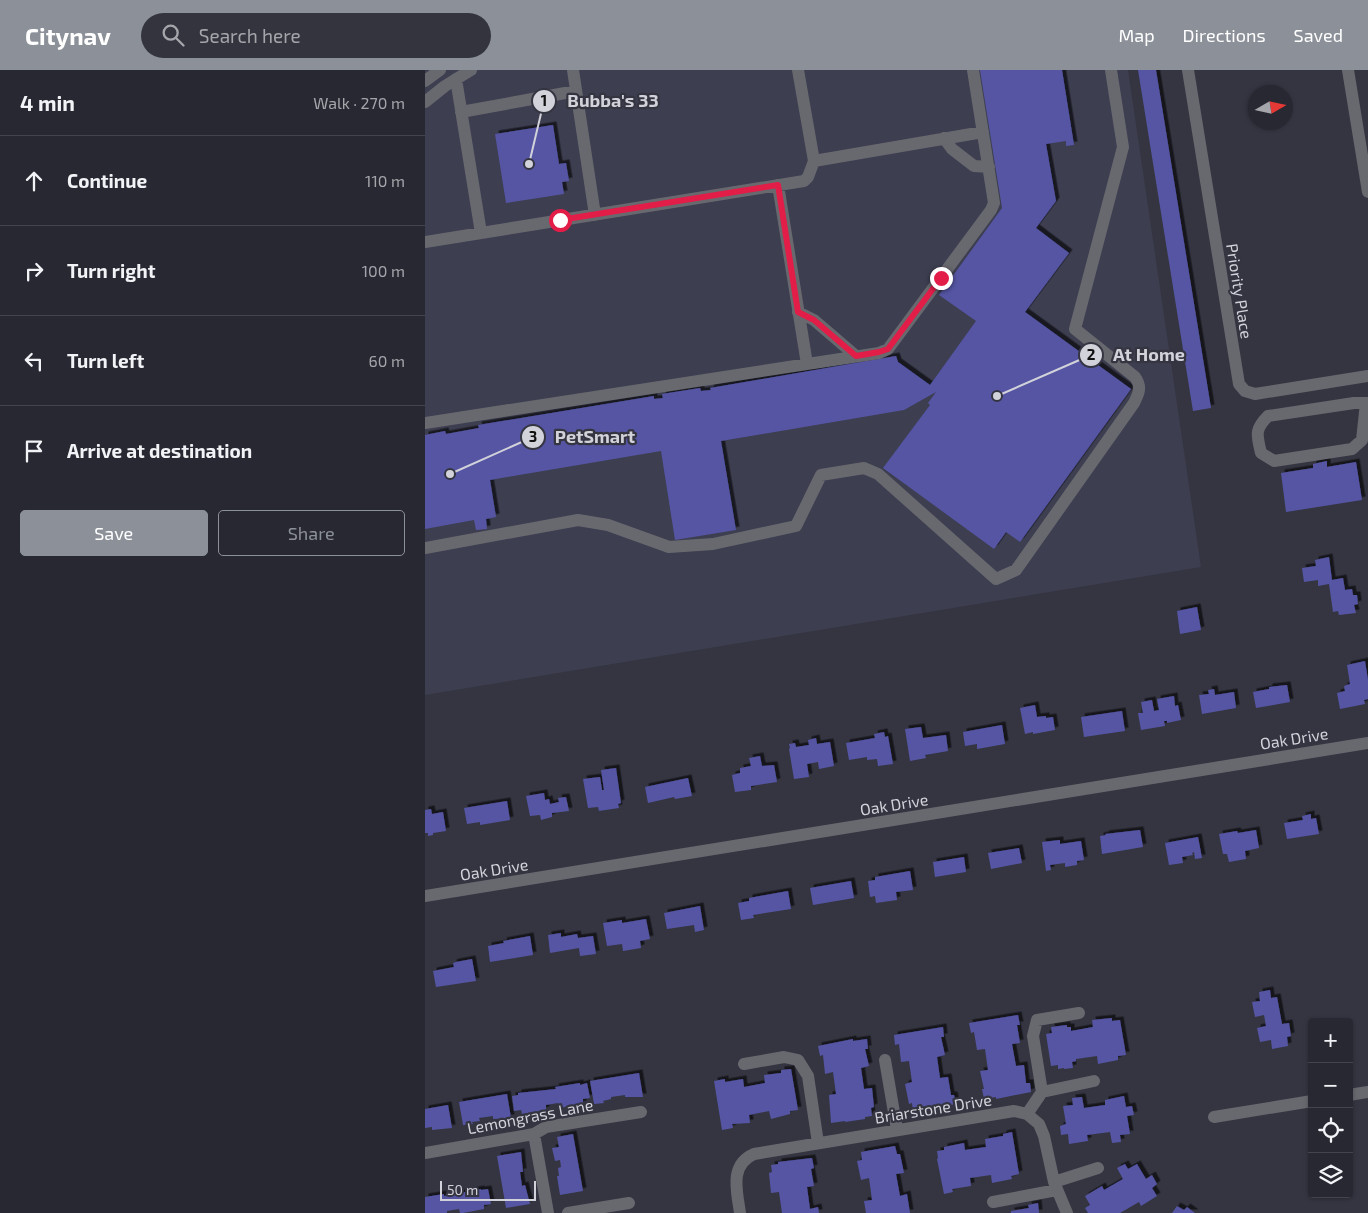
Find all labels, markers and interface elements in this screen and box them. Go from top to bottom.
search box [141,13,491,58]
text: Citynav [25,21,111,50]
icon: search [159,21,187,49]
text: Search here [199,24,301,47]
text: Map [1118,24,1155,46]
text: Directions [1183,24,1266,46]
text: Saved [1294,24,1343,46]
callout: Bubba's 33 [532,84,668,117]
north arrow [1248,85,1293,130]
text: Bubba's 33 [567,89,659,111]
text: 4 min [20,90,75,115]
text: 1 [541,91,547,109]
text: Walk · 270 m [313,93,405,112]
icon: ahead [20,167,48,195]
text: Continue [67,169,147,192]
text: 110 m [365,171,405,190]
route start [549,209,572,232]
street label: Priority Place [1223,242,1257,340]
icon: right [20,257,48,285]
text: Turn right [67,259,155,282]
text: 100 m [362,261,405,280]
route end [930,267,953,290]
callout: At Home [1078,338,1195,371]
text: At Home [1113,343,1185,365]
text: 2 [1087,345,1096,363]
icon: left [20,347,48,375]
text: Turn left [67,349,144,372]
text: 60 m [369,351,405,370]
callout: PetSmart [520,421,645,454]
text: PetSmart [555,425,636,447]
text: 3 [529,427,537,445]
icon: arrive [20,437,48,465]
text: Arrive at destination [67,439,252,462]
button: Save [20,510,208,556]
button: Share [218,510,405,556]
street label: Oak Drive [1258,723,1330,753]
street label: Oak Drive [858,789,930,819]
street label: Oak Drive [458,854,530,884]
map controls [1308,1018,1353,1198]
button: + [1308,1018,1353,1063]
button: − [1308,1063,1353,1108]
street label: Briarstone Drive [873,1089,993,1127]
street label: Lemongrass Lane [465,1094,595,1138]
button: locate [1308,1108,1353,1153]
button: layers [1308,1153,1353,1198]
scale bar [440,1178,536,1201]
text: 50 m [447,1181,478,1198]

